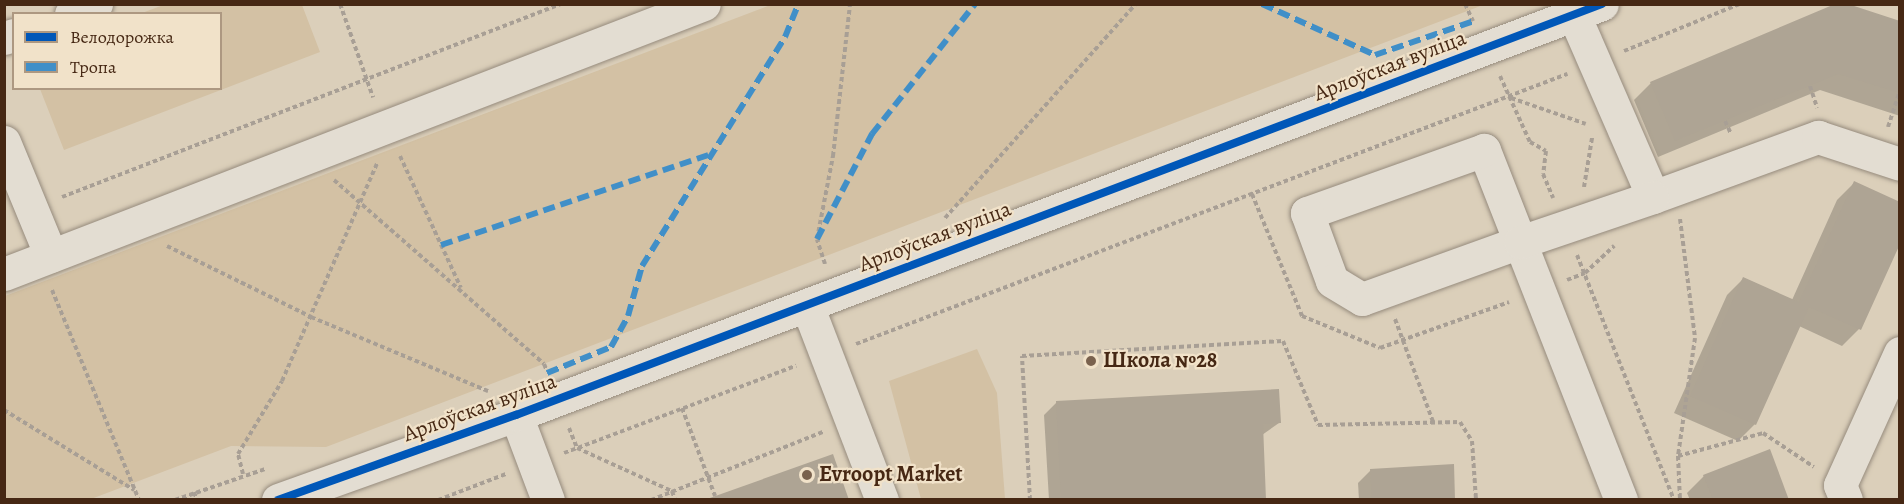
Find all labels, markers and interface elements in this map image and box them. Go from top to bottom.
legend [12,12,222,90]
text: Велодорожка [70,25,174,49]
street label: Арлоўская вуліца [1310,25,1470,107]
text: Тропа [70,55,116,79]
street label: Арлоўская вуліца [855,196,1015,278]
place label: Школа №28 [1103,348,1217,374]
marker: Школа №28 [1084,354,1098,368]
street label: Арлоўская вуліца [400,368,560,448]
place label: Evroopt Market [819,462,963,488]
marker: Evroopt Market [800,468,814,482]

